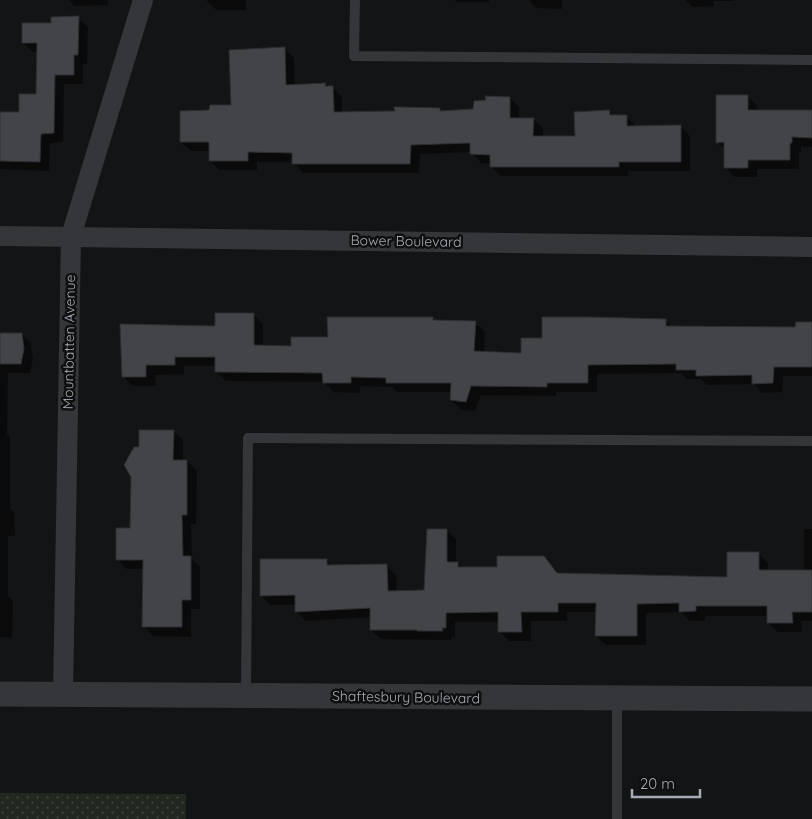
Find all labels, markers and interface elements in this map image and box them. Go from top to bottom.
street label: Bower Boulevard [350,231,462,251]
street label: Mountbatten Avenue [59,274,79,410]
street label: Shaftesbury Boulevard [332,687,480,707]
scale bar [632,766,700,798]
text: 20 m [640,774,675,793]

